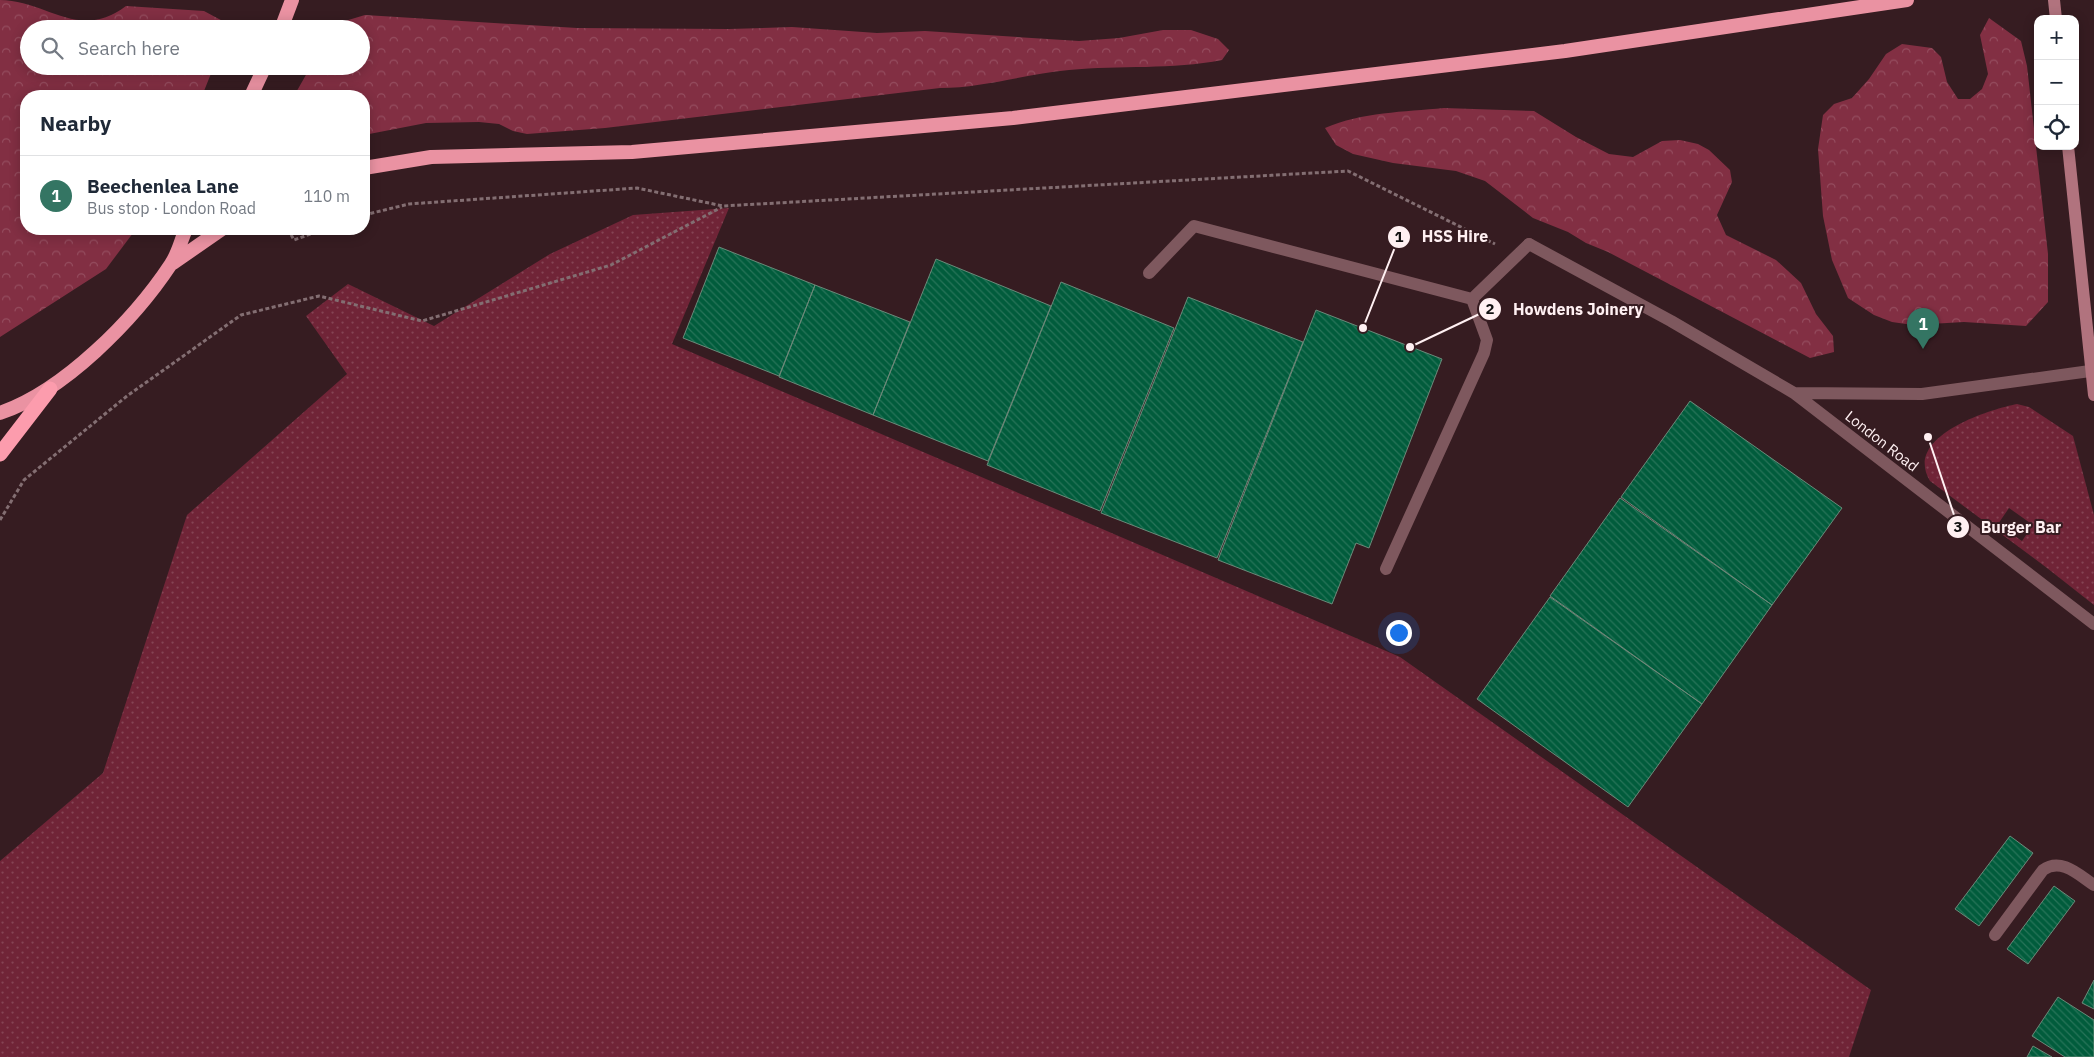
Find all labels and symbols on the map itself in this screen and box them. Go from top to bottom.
callout: HSS Hire [1386,221,1498,252]
text: HSS Hire [1422,226,1488,246]
text: 1 [1394,227,1404,246]
callout: Howdens Joinery [1478,293,1653,324]
text: 2 [1485,299,1495,318]
text: Howdens Joinery [1513,299,1643,319]
pin: 1 [1907,308,1939,349]
street label: London Road [1842,406,1922,476]
callout: Burger Bar [1945,511,2071,542]
text: 3 [1953,517,1963,536]
text: Burger Bar [1981,517,2062,537]
your location [1386,620,1412,646]

